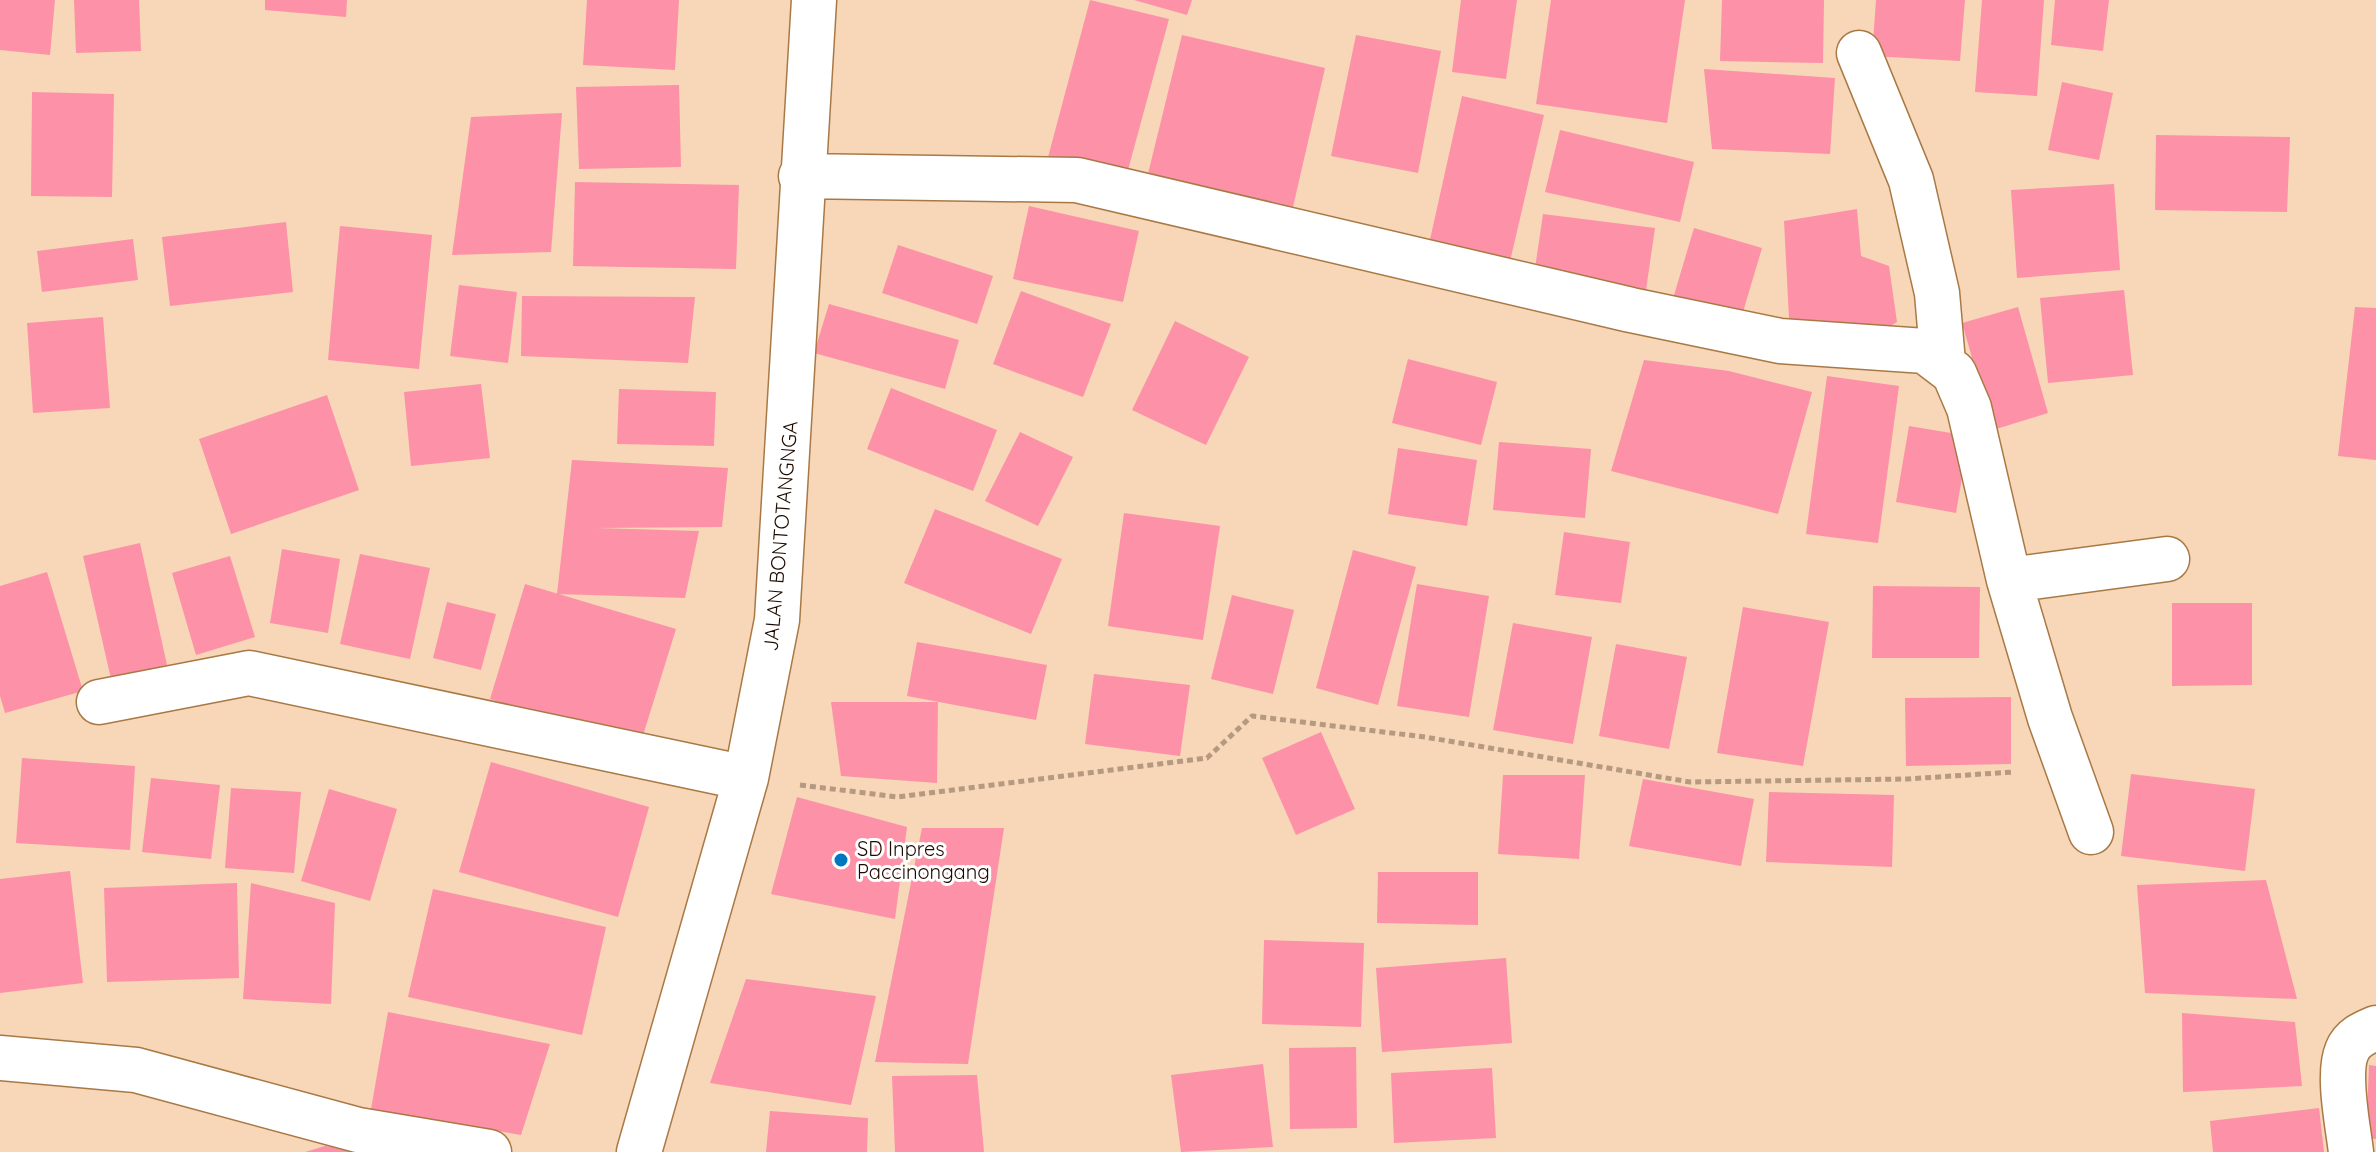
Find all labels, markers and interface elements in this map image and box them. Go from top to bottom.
street label: JALAN BONTOTANGNGA [757,420,803,652]
place label: SD Inpres Paccinongang [857,836,990,884]
marker: SD Inpres Paccinongang [832,851,850,869]

